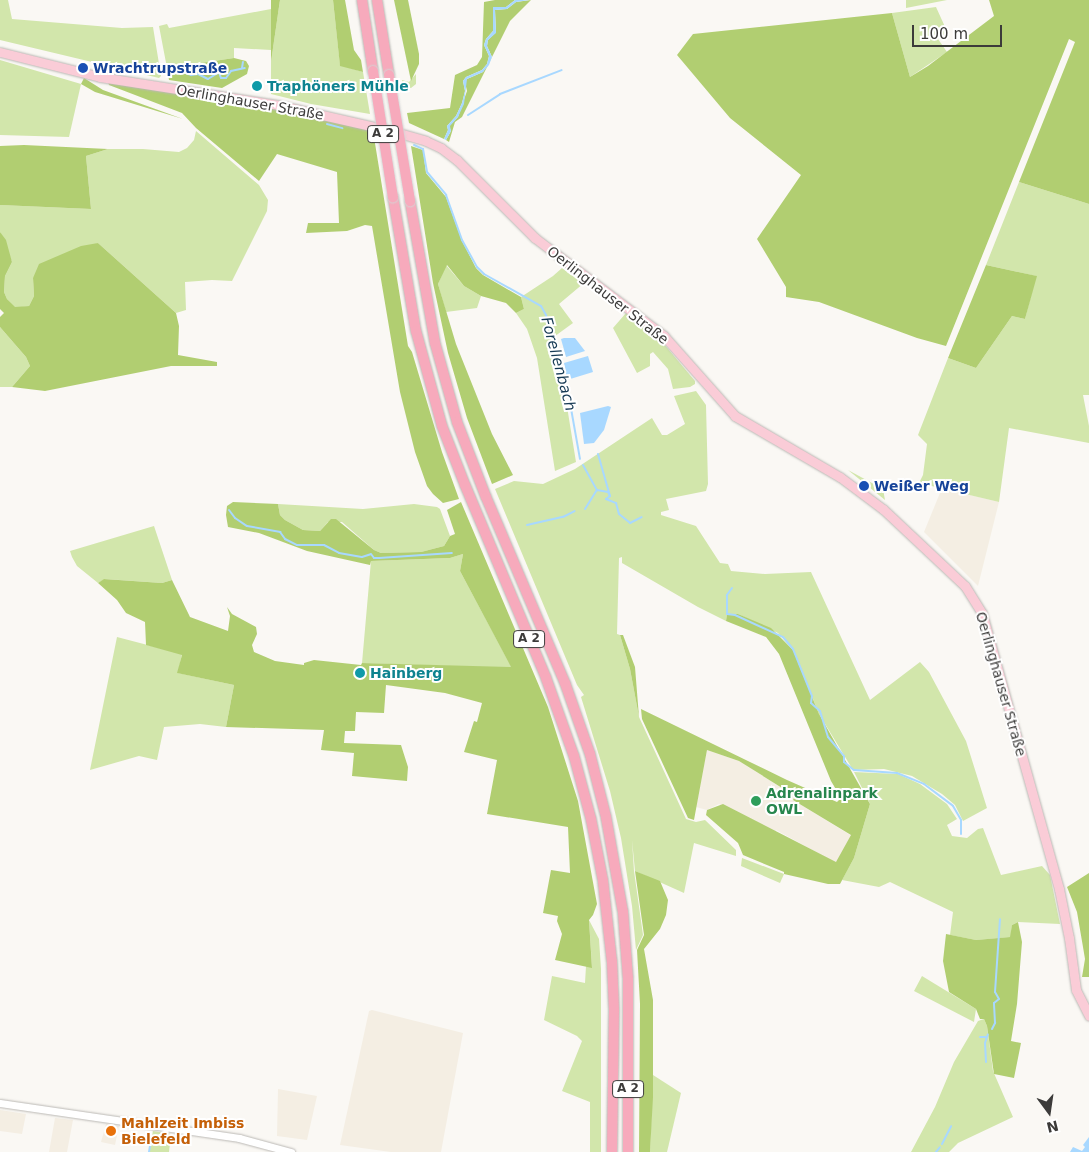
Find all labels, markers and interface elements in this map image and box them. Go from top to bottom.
scale bar [914,15,1004,47]
text: 100 m [920,25,968,43]
place label: Wrachtrupstraße [93,60,227,76]
marker: Wrachtrupstraße [77,62,89,74]
place label: Traphöners Mühle [267,78,409,94]
marker: Traphöners Mühle [251,80,263,92]
street label: Oerlinghauser Straße [175,81,325,123]
road number: A 2 [367,125,399,144]
street label: Oerlinghauser Straße [544,242,672,348]
water label: Forellenbach [537,315,579,413]
place label: Weißer Weg [874,478,969,494]
marker: Weißer Weg [858,480,870,492]
street label: Oerlinghauser Straße [972,610,1030,758]
road number: A 2 [513,630,545,648]
place label: Hainberg [370,665,442,681]
marker: Hainberg [354,667,366,679]
place label: Adrenalinpark OWL [766,785,878,818]
marker: Adrenalinpark OWL [750,795,762,807]
road number: A 2 [612,1080,644,1098]
north arrow [1024,1087,1074,1137]
place label: Mahlzeit Imbiss Bielefeld [121,1115,244,1148]
text: N [1045,1117,1060,1136]
marker: Mahlzeit Imbiss Bielefeld [105,1125,117,1137]

